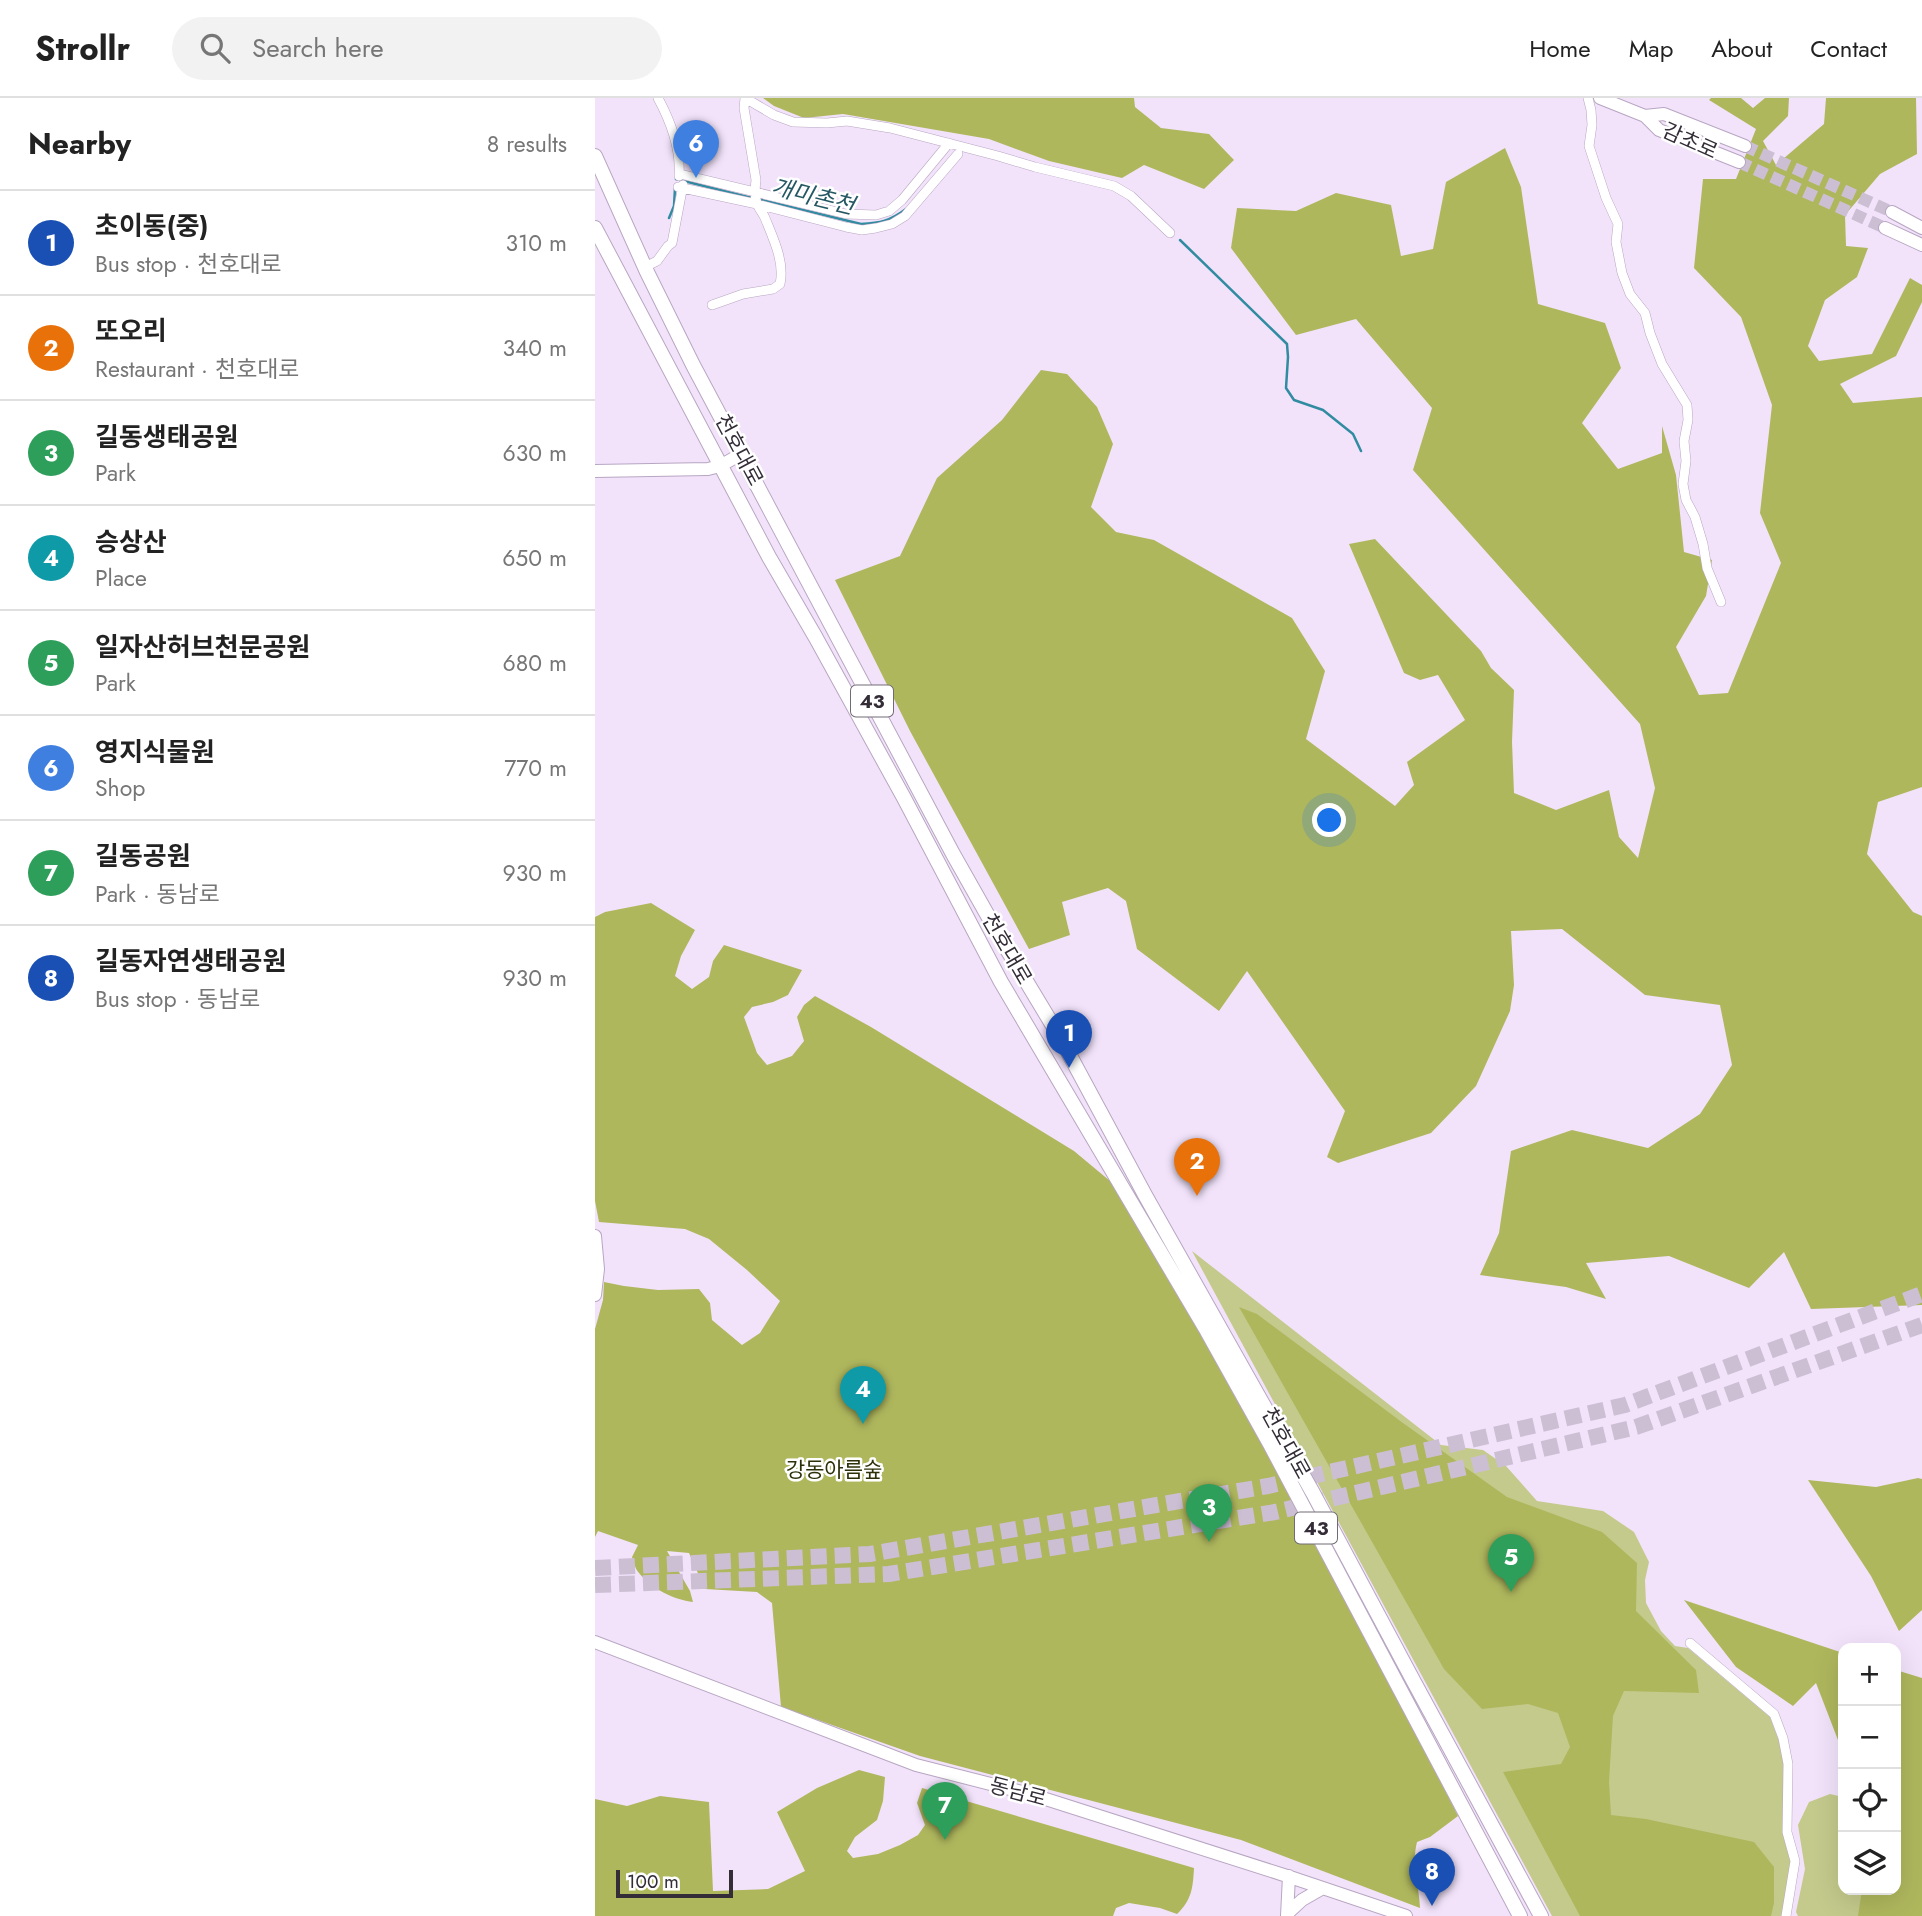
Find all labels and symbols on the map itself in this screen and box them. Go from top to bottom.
street label: 감초로 [1657,116,1723,166]
pin: 6 [673,120,719,178]
water label: 개미촌천 [768,169,861,223]
street label: 천호대로 [708,409,770,491]
road number: 43 [851,686,893,716]
your location [1312,803,1346,837]
street label: 천호대로 [975,908,1039,990]
pin: 1 [1046,1010,1092,1068]
pin: 2 [1174,1138,1220,1196]
pin: 4 [840,1366,886,1424]
street label: 천호대로 [1254,1402,1318,1484]
park label: 강동아름숲 [786,1455,882,1485]
pin: 3 [1186,1484,1232,1542]
road number: 43 [1295,1512,1337,1544]
pin: 5 [1488,1534,1534,1592]
street label: 동남로 [986,1770,1050,1814]
pin: 7 [922,1782,968,1840]
pin: 8 [1409,1848,1455,1906]
scale bar [616,1867,733,1899]

